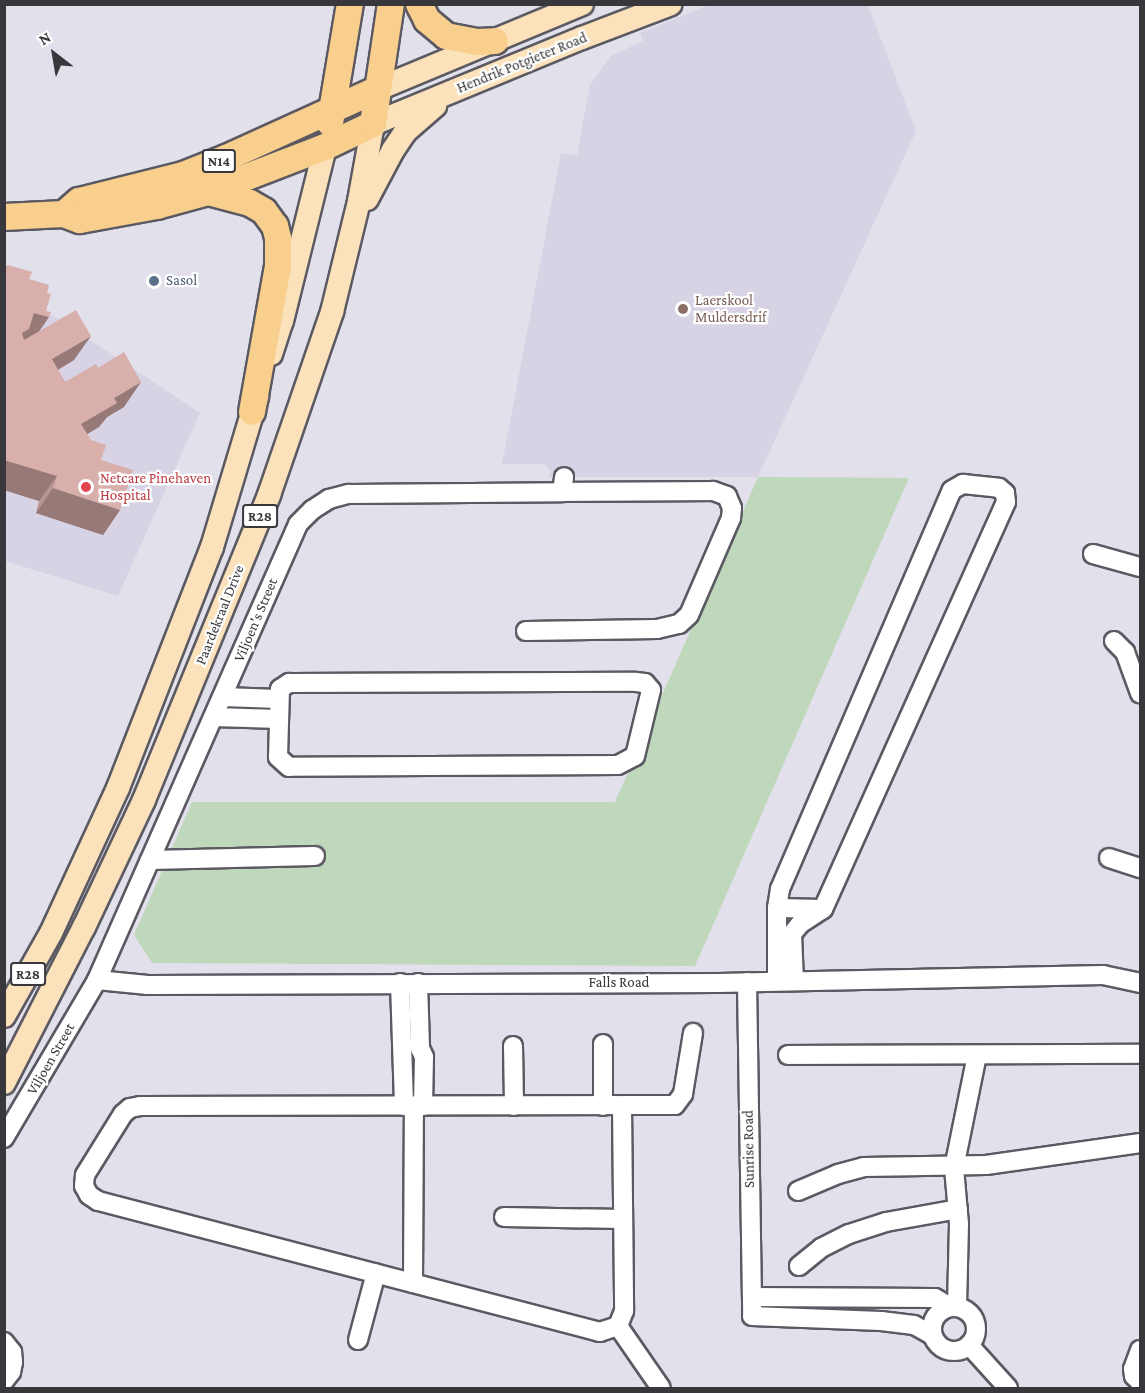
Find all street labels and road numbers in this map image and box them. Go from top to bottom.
street label: Hendrik Potgieter Road [454,29,590,97]
road number: N14 [201,150,237,172]
road number: R28 [242,505,278,527]
street label: Paardekraal Drive [192,562,248,668]
street label: Viljoen's Street [230,575,282,665]
road number: R28 [10,963,46,985]
street label: Falls Road [589,974,649,992]
street label: Viljoen Street [23,1020,79,1098]
street label: Sunrise Road [739,1110,759,1188]

